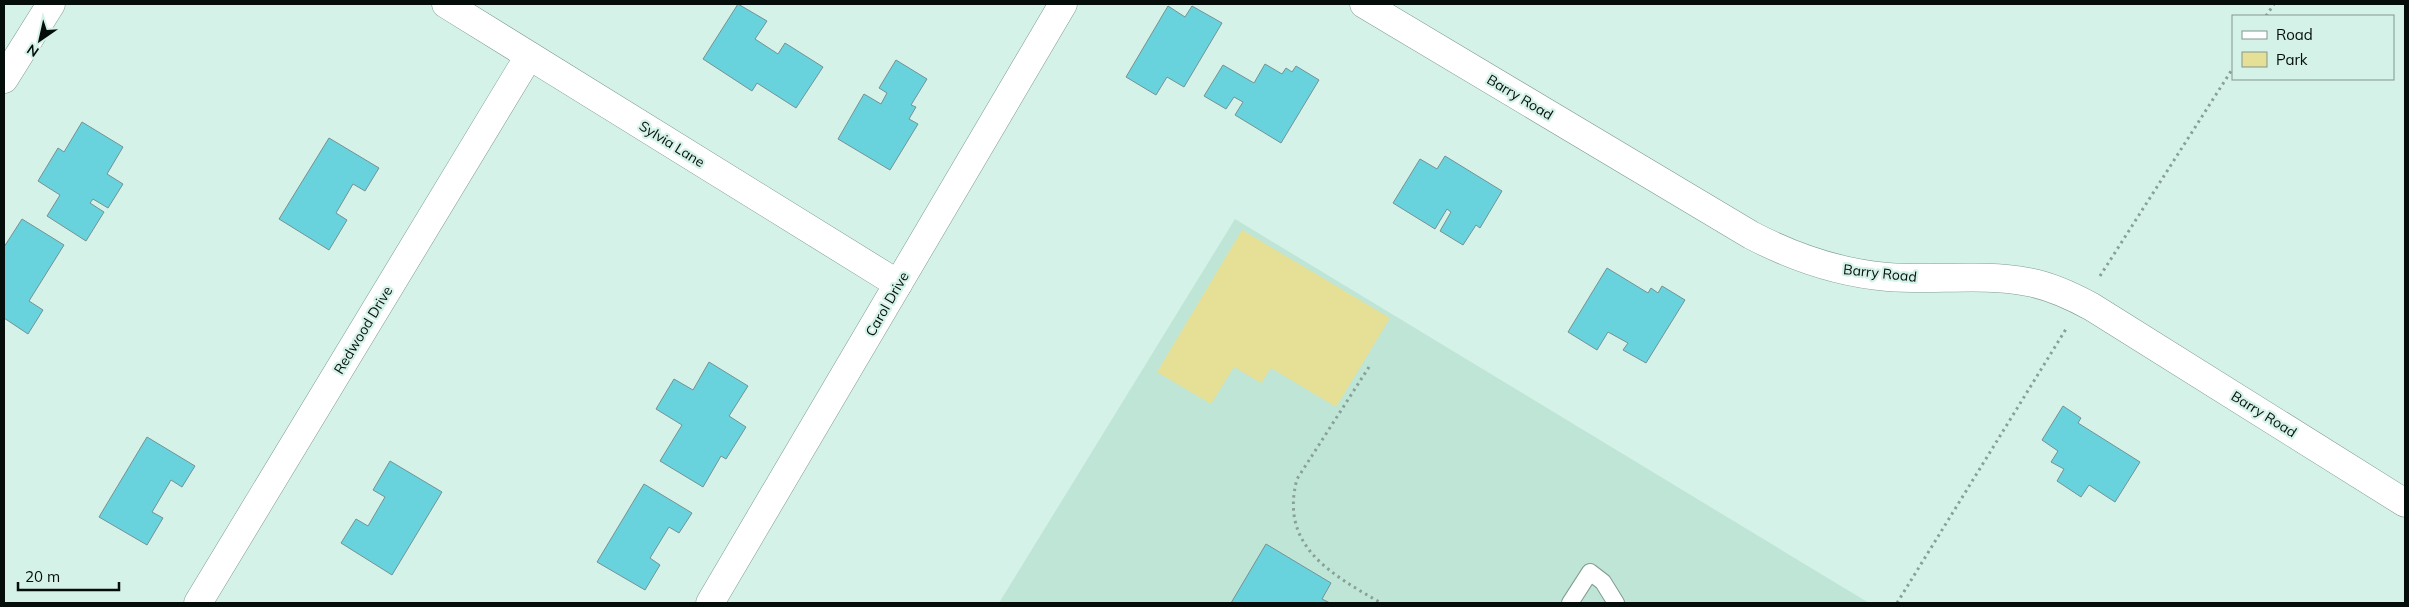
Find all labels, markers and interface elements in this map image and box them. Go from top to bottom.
north arrow [15,15,65,65]
legend [2232,15,2394,80]
text: Road [2276,25,2313,44]
text: N [23,40,42,61]
text: Park [2276,50,2308,69]
street label: Barry Road [1484,70,1556,124]
street label: Sylvia Lane [636,117,708,171]
street label: Barry Road [1842,260,1918,286]
street label: Carol Drive [861,269,913,339]
street label: Redwood Drive [330,283,396,377]
street label: Barry Road [2228,387,2300,441]
scale bar [18,560,119,592]
text: 20 m [25,567,60,586]

